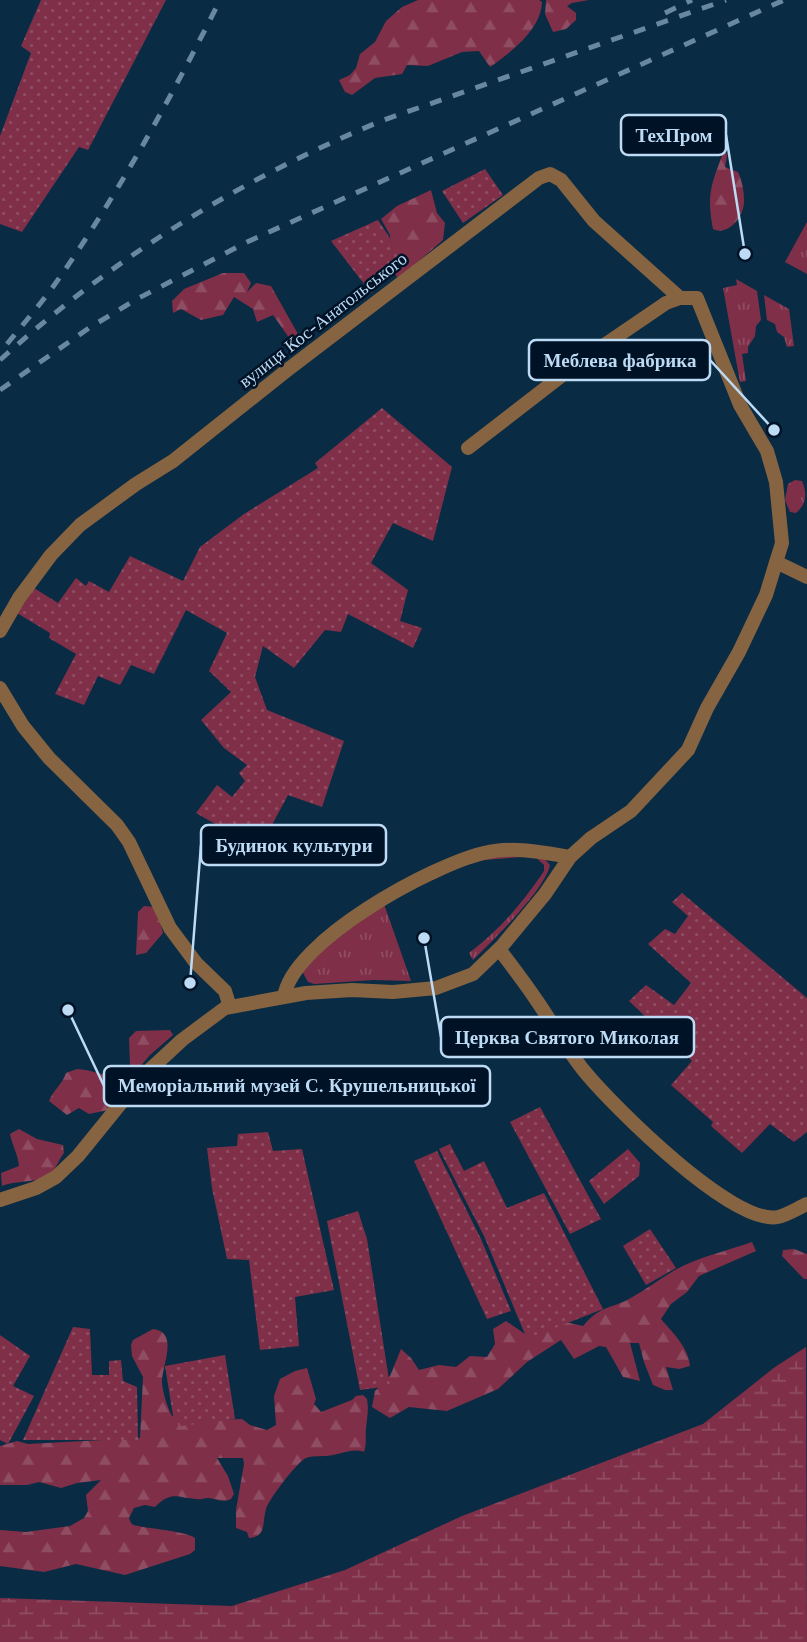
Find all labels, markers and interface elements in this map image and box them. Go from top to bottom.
callout: ТехПром [621,115,726,155]
text: ТехПром [636,124,713,147]
street label: вулиця Кос-Анатольського [235,247,411,393]
callout: Меблева фабрика [529,340,710,380]
text: Меблева фабрика [544,349,697,372]
callout: Будинок культури [201,825,386,865]
text: Будинок культури [215,834,373,857]
callout: Церква Святого Миколая [441,1017,694,1057]
text: Церква Святого Миколая [455,1026,679,1049]
callout: Меморіальний музей С. Крушельницької [104,1066,490,1106]
text: Меморіальний музей С. Крушельницької [118,1074,477,1097]

